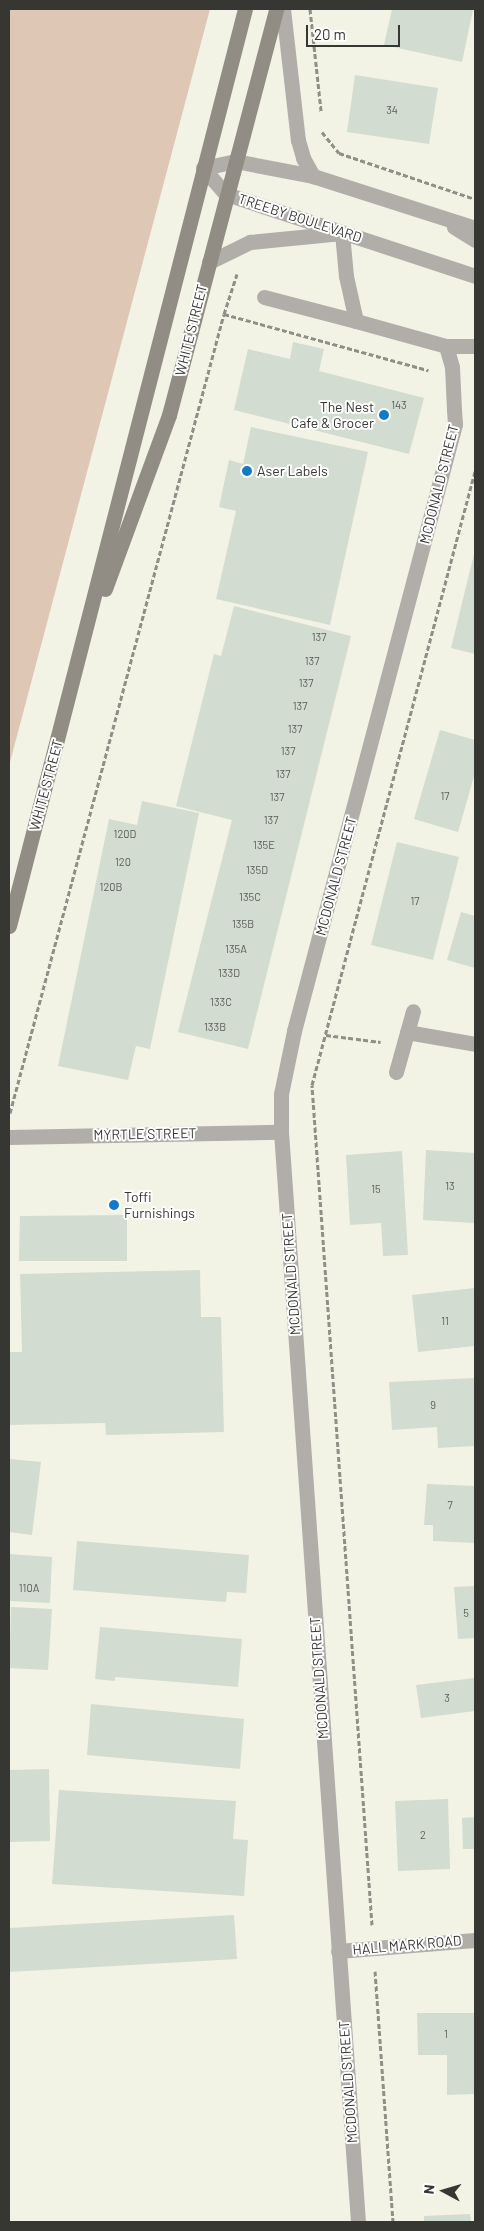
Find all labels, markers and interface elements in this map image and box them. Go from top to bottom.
scale bar [309,15,403,47]
text: 20 m [314,25,346,43]
house number: 34 [386,103,398,117]
street label: TREEBY BOULEVARD [236,190,364,246]
street label: WHITE STREET [172,283,210,377]
house number: 143 [391,398,407,412]
place label: The Nest Cafe & Grocer [291,399,374,432]
marker: The Nest Cafe & Grocer [378,409,390,421]
street label: MCDONALD STREET [416,423,462,545]
place label: Aser Labels [257,463,328,479]
marker: Aser Labels [241,465,253,477]
house number: 137 [312,630,326,644]
house number: 137 [305,654,319,668]
house number: 137 [299,676,313,690]
house number: 137 [293,699,307,713]
house number: 137 [288,722,302,736]
street label: WHITE STREET [26,738,66,832]
house number: 137 [281,744,295,758]
house number: 137 [276,767,290,781]
house number: 17 [440,789,450,803]
house number: 137 [270,790,284,804]
house number: 137 [264,813,278,827]
street label: MCDONALD STREET [312,815,360,937]
house number: 120D [114,827,136,841]
house number: 135E [253,838,275,852]
house number: 120 [115,855,131,869]
house number: 135D [246,863,268,877]
house number: 120B [100,880,122,894]
house number: 135C [239,890,261,904]
house number: 17 [410,894,420,908]
house number: 135B [232,917,254,931]
house number: 135A [225,942,247,956]
house number: 133D [218,966,240,980]
house number: 133C [210,995,232,1009]
house number: 133B [204,1020,226,1034]
street label: MYRTLE STREET [93,1125,197,1143]
house number: 13 [445,1179,455,1193]
house number: 15 [371,1182,381,1196]
place label: Toffi Furnishings [124,1189,195,1222]
marker: Toffi Furnishings [108,1199,120,1211]
street label: MCDONALD STREET [278,1212,304,1336]
house number: 11 [441,1314,449,1328]
house number: 9 [430,1398,436,1412]
house number: 7 [447,1498,453,1512]
house number: 110A [19,1581,39,1595]
house number: 5 [463,1606,469,1620]
street label: MCDONALD STREET [306,1616,332,1740]
house number: 3 [444,1691,450,1705]
house number: 2 [420,1828,426,1842]
street label: HALL MARK ROAD [352,1932,462,1958]
street label: MCDONALD STREET [335,2020,361,2144]
house number: 1 [444,2027,448,2041]
north arrow [419,2166,469,2216]
text: N [420,2184,438,2195]

